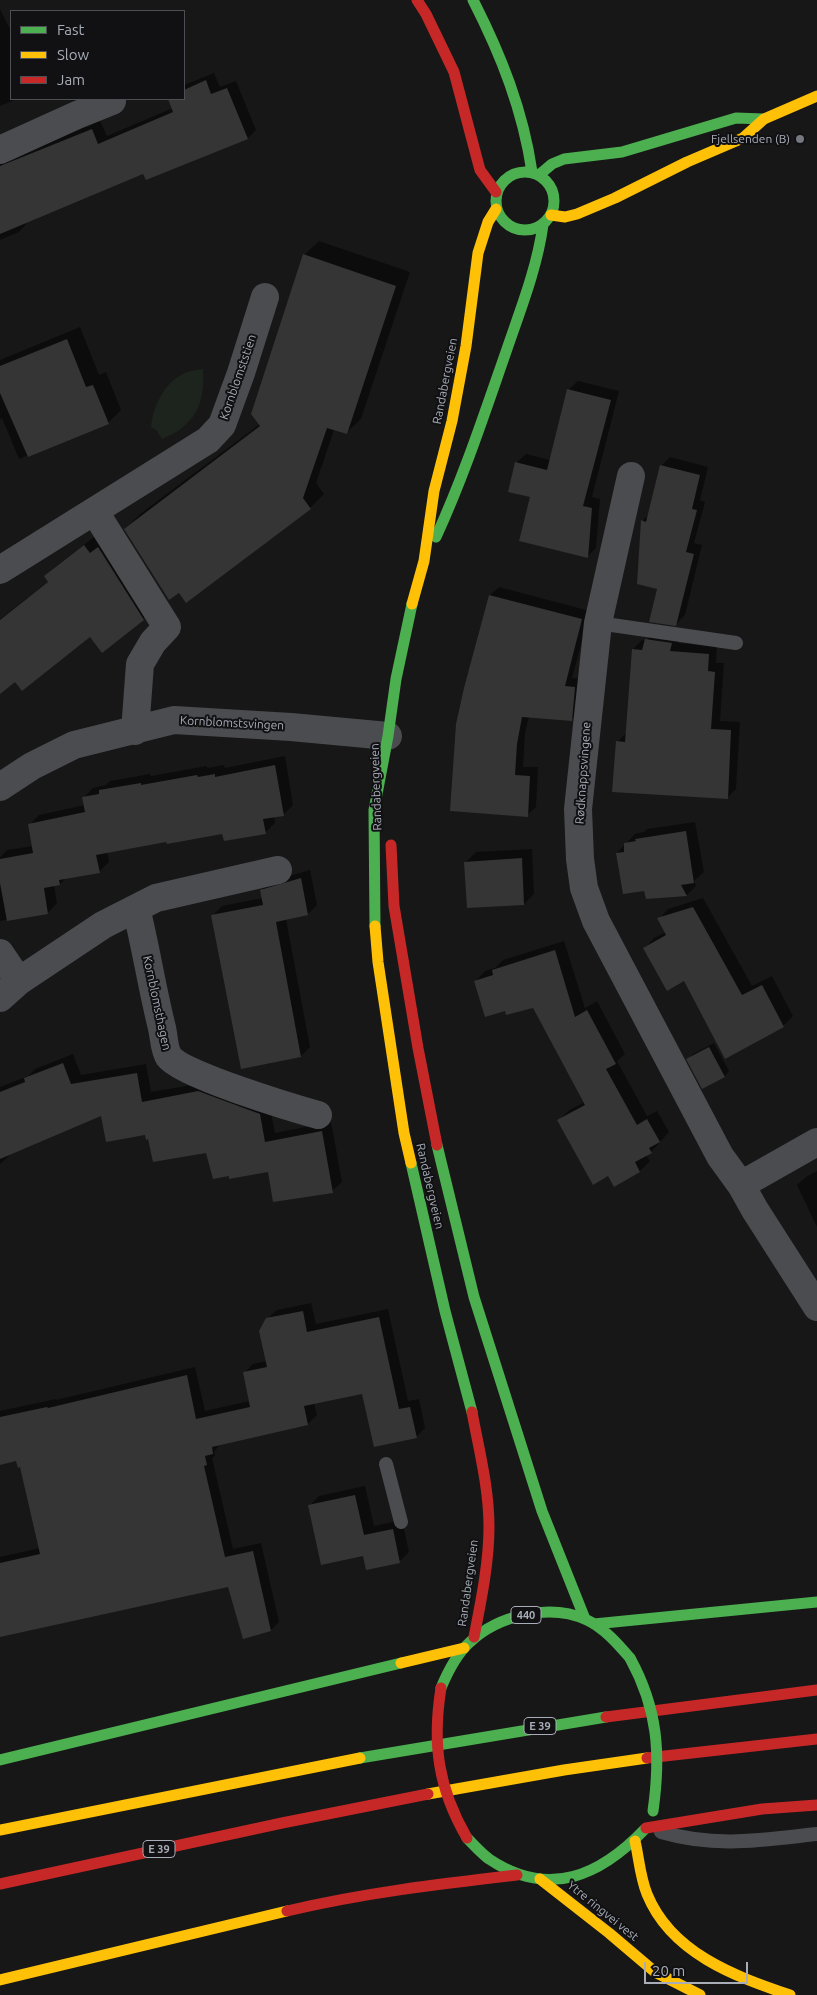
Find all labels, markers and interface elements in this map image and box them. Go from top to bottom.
legend [10,10,185,100]
text: Fast [57,21,84,38]
text: Slow [57,46,89,63]
text: Jam [57,71,85,88]
place label: Fjellsenden (B) [711,132,790,146]
marker: Fjellsenden (B) [794,133,806,145]
street label: Kornblomststien [217,332,259,422]
street label: Randabergveien [430,337,460,425]
street label: Kornblomstsvingen [180,713,284,733]
street label: Rødknappsvingene [572,721,594,825]
street label: Randabergveien [367,743,385,831]
street label: Kornblomsthagen [140,954,174,1052]
street label: Randabergveien [413,1142,447,1230]
street label: Randabergveien [455,1539,481,1627]
road number: 440 [511,1606,541,1624]
road number: E 39 [524,1718,556,1734]
road number: E 39 [143,1840,175,1858]
street label: Ytre ringvei vest [565,1878,641,1944]
scale bar [647,1952,751,1984]
text: 20 m [652,1962,685,1979]

